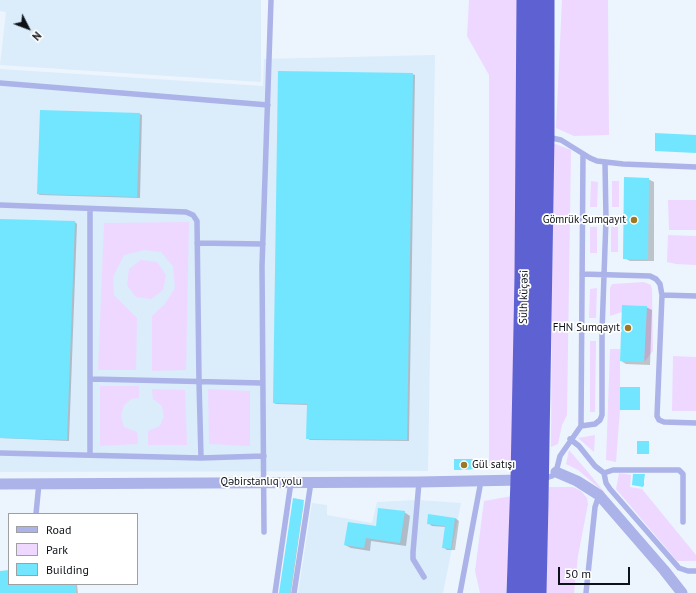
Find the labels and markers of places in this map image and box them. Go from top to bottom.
place label: Gömrük Sumqayıt [543,213,626,227]
marker: Gömrük Sumqayıt [629,215,639,225]
place label: FHN Sumqayıt [553,321,620,335]
marker: FHN Sumqayıt [623,323,633,333]
place label: Gül satışı [472,458,515,472]
marker: Gül satışı [459,460,469,470]

